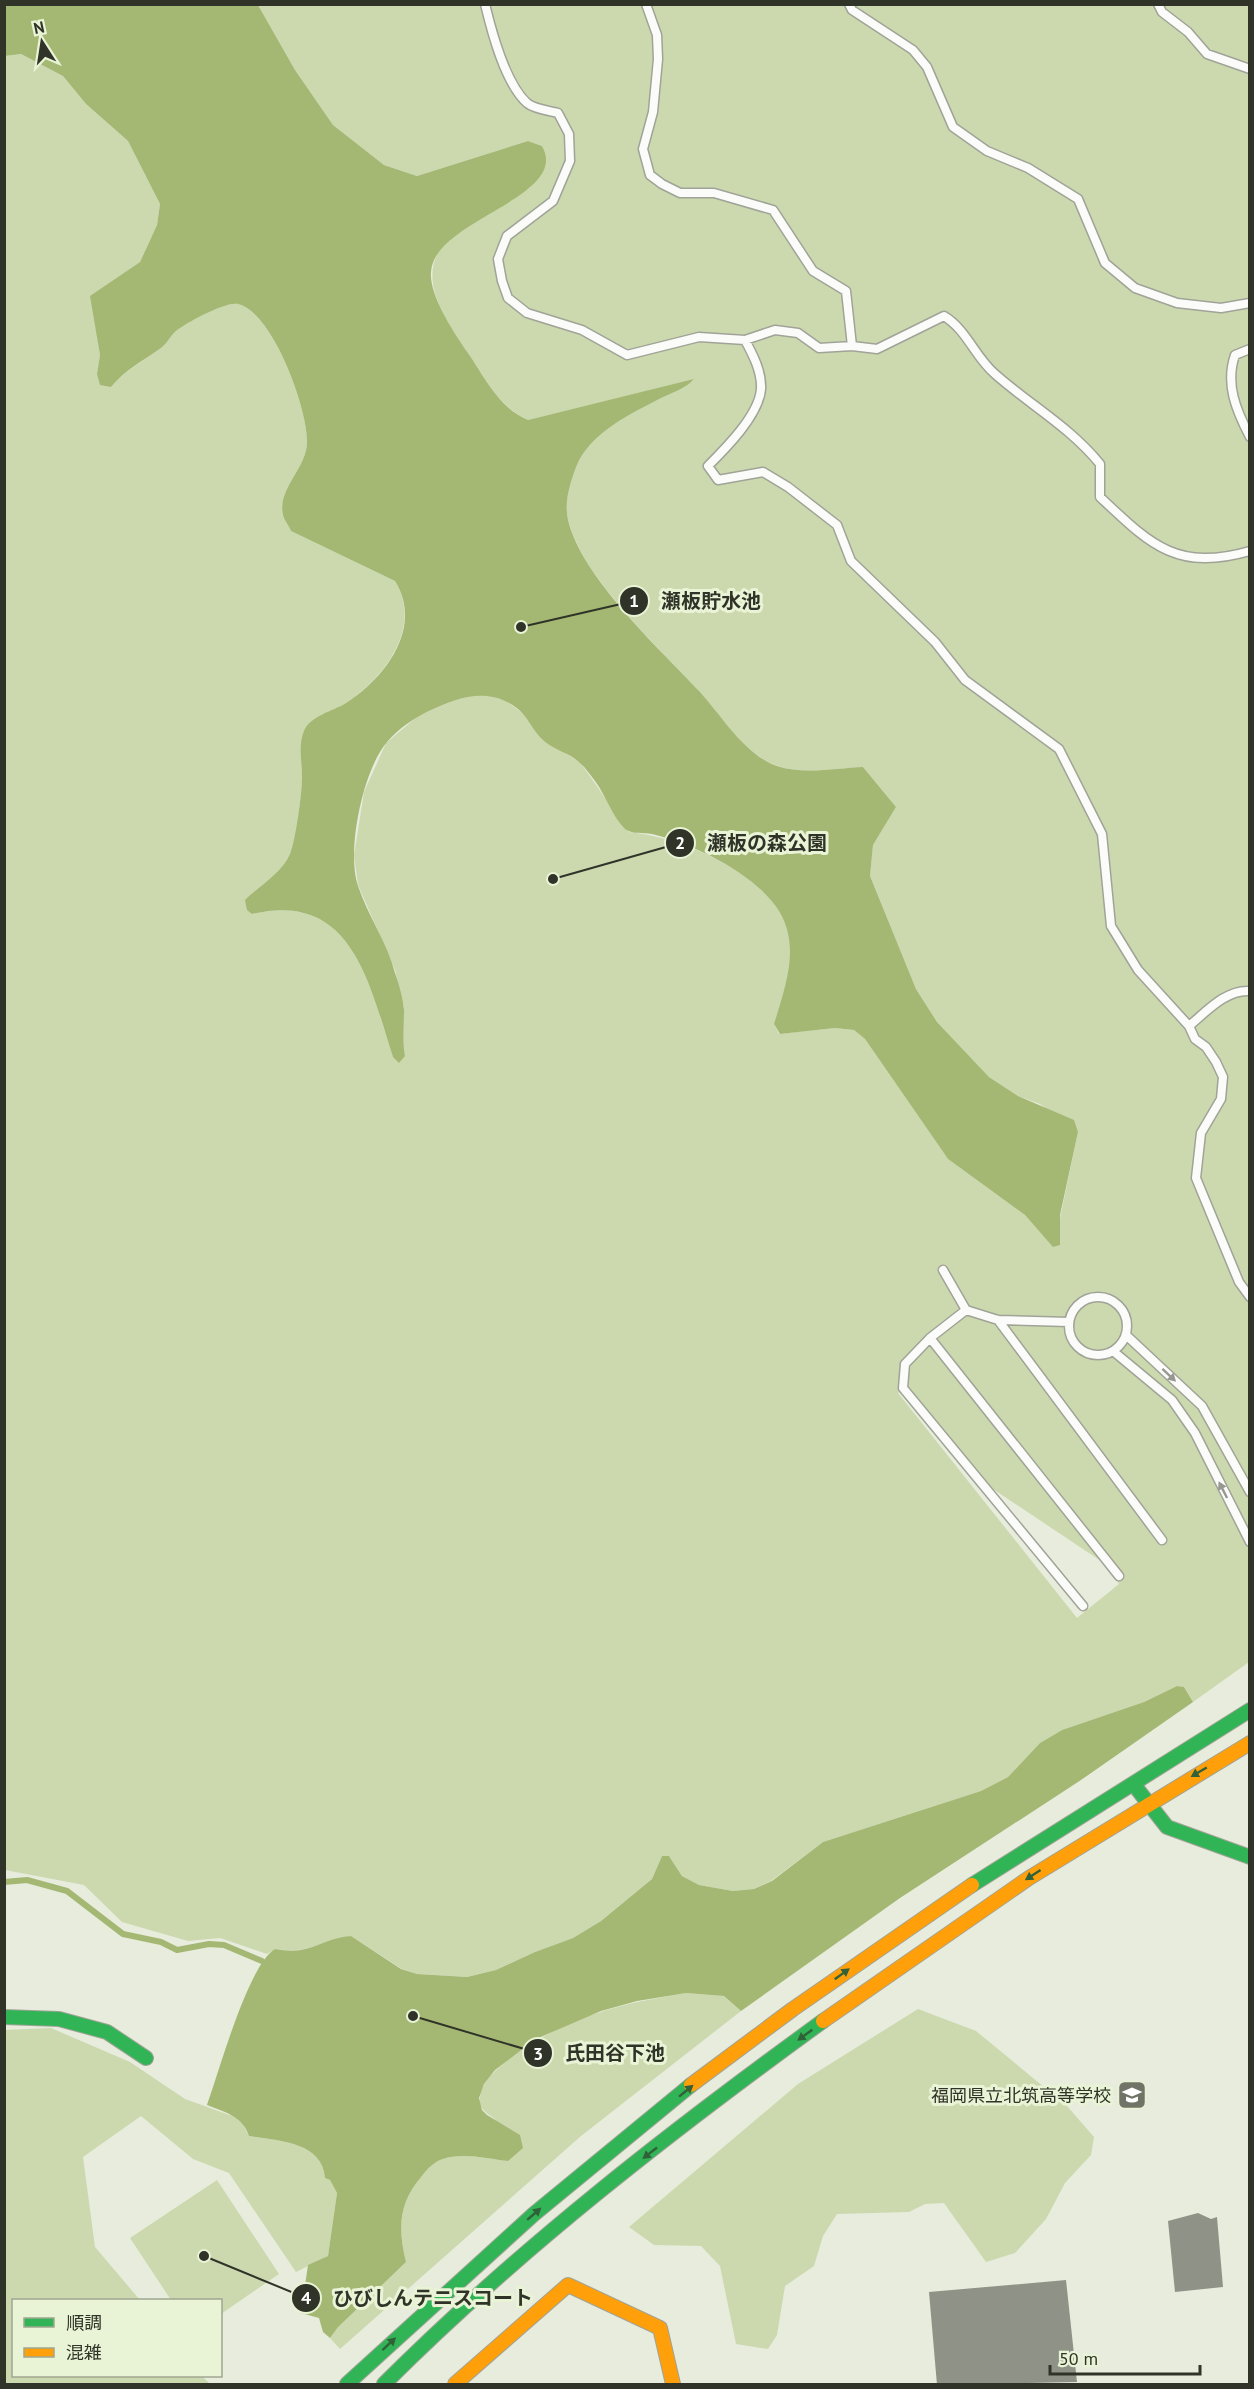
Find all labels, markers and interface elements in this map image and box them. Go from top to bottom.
north arrow [12,12,72,72]
text: N [32,16,46,38]
callout: 瀬板貯水池 [619,582,773,620]
text: 瀬板貯水池 [661,588,761,614]
text: 1 [629,589,639,612]
callout: 瀬板の森公園 [665,824,839,862]
text: 瀬板の森公園 [707,830,827,856]
text: 2 [675,831,685,854]
one-way arrow [1161,1368,1176,1381]
one-way arrow [1218,1481,1227,1498]
one-way arrow [1191,1766,1207,1777]
one-way arrow [1025,1869,1041,1880]
one-way arrow [834,1969,849,1981]
one-way arrow [797,2028,812,2040]
callout: 氏田谷下池 [523,2034,677,2072]
text: 氏田谷下池 [565,2040,665,2066]
text: 3 [533,2042,543,2065]
school or university icon: 福岡県立北筑高等学校 [1116,2079,1148,2111]
place label: 福岡県立北筑高等学校 [931,2084,1111,2107]
one-way arrow [678,2085,693,2097]
one-way arrow [642,2147,658,2160]
one-way arrow [526,2208,541,2221]
callout: ひびしんテニスコート [291,2279,545,2317]
text: ひびしんテニスコート [333,2285,533,2311]
text: 4 [301,2286,311,2309]
legend [12,2299,222,2377]
text: 順調 [66,2311,102,2334]
one-way arrow [382,2338,396,2352]
scale bar [1050,2338,1200,2376]
text: 混雑 [66,2341,102,2364]
text: 50 m [1059,2347,1098,2370]

